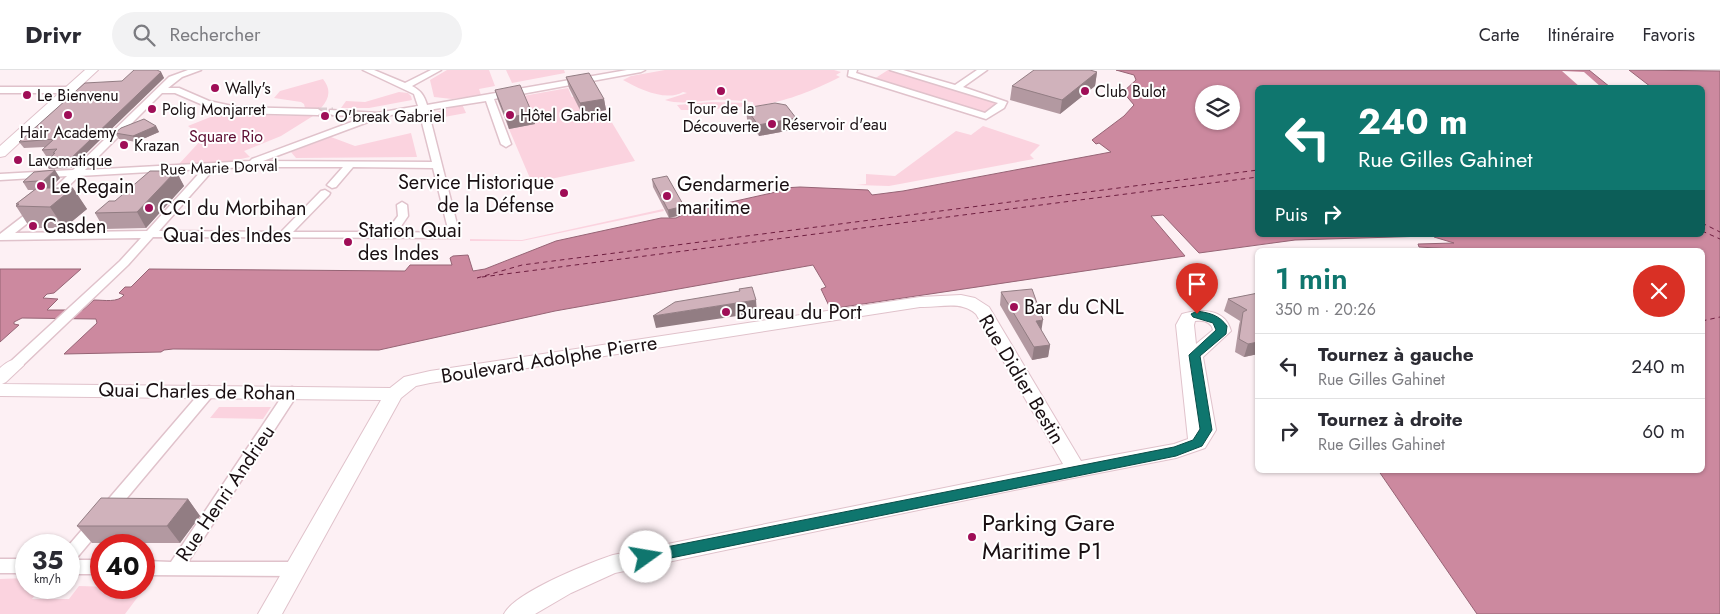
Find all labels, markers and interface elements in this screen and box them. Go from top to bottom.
search box [112,12,462,57]
text: Drivr [25,17,82,52]
icon: search [130,21,158,49]
text: Rechercher [170,21,260,48]
text: Carte [1479,22,1520,48]
text: Itinéraire [1548,22,1614,48]
text: Favoris [1642,22,1695,48]
place label: Wally's [225,77,271,100]
place label: Club Bulot [1095,80,1166,103]
marker: Wally's [209,82,221,94]
place label: Le Bienvenu [37,84,119,107]
marker: Tour de la Découverte [715,85,727,97]
marker: Club Bulot [1079,85,1091,97]
map controls [1195,85,1240,130]
button: layers [1195,85,1240,130]
marker: Le Bienvenu [21,89,33,101]
place label: Tour de la Découverte [683,97,759,138]
text: 240 m [1358,97,1468,147]
place label: Polig Monjarret [162,98,266,121]
marker: Polig Monjarret [146,103,158,115]
place label: Hôtel Gabriel [520,104,612,127]
place label: O'break Gabriel [335,105,445,128]
icon: left [1275,105,1340,170]
marker: Hair Academy [62,109,74,121]
marker: Hôtel Gabriel [504,109,516,121]
marker: O'break Gabriel [319,110,331,122]
place label: Réservoir d'eau [782,113,887,136]
marker: Réservoir d'eau [766,118,778,130]
place label: Hair Academy [20,121,117,144]
park label: Square Rio [189,125,263,148]
place label: Krazan [134,134,180,157]
marker: Krazan [118,139,130,151]
text: Rue Gilles Gahinet [1358,143,1533,175]
place label: Lavomatique [28,149,112,172]
marker: Lavomatique [12,154,24,166]
street label: Rue Marie Dorval [160,154,278,181]
place label: Service Historique de la Défense [398,168,554,220]
place label: Gendarmerie maritime [677,170,789,222]
place label: Le Regain [51,172,135,201]
marker: Le Regain [35,180,47,192]
marker: Service Historique de la Défense [558,187,570,199]
marker: Gendarmerie maritime [661,190,673,202]
place label: CCI du Morbihan [159,194,306,223]
icon: right [1318,200,1346,228]
text: Puis [1275,201,1308,228]
marker: CCI du Morbihan [143,202,155,214]
place label: Casden [43,212,107,241]
place label: Station Quai des Indes [358,216,462,268]
marker: Casden [27,220,39,232]
street label: Quai des Indes [163,221,291,250]
marker: Station Quai des Indes [342,236,354,248]
text: 1 min [1275,257,1348,300]
pin [1176,263,1218,314]
button: close [1633,265,1685,317]
icon: arrive [1183,270,1211,298]
place label: Bar du CNL [1024,293,1124,322]
place label: Bureau du Port [736,298,862,327]
text: 350 m · 20:26 [1275,298,1376,321]
marker: Bar du CNL [1008,301,1020,313]
marker: Bureau du Port [720,306,732,318]
street label: Rue Didier Bestin [971,309,1072,450]
street label: Boulevard Adolphe Pierre [439,328,659,391]
text: Tournez à gauche [1318,341,1474,368]
icon: left [1275,352,1303,380]
text: 240 m [1631,353,1685,380]
text: Rue Gilles Gahinet [1318,368,1445,391]
street label: Quai Charles de Rohan [98,375,296,408]
text: Tournez à droite [1318,406,1463,433]
icon: right [1275,417,1303,445]
text: 60 m [1642,418,1685,445]
street label: Rue Henri Andrieu [169,419,282,567]
text: Rue Gilles Gahinet [1318,433,1445,456]
place label: Parking Gare Maritime P1 [982,505,1115,568]
position arrow [619,530,671,582]
marker: Parking Gare Maritime P1 [966,531,978,543]
speed limit sign: 40 [90,534,155,599]
text: 35 [32,542,63,578]
text: km/h [34,570,61,588]

